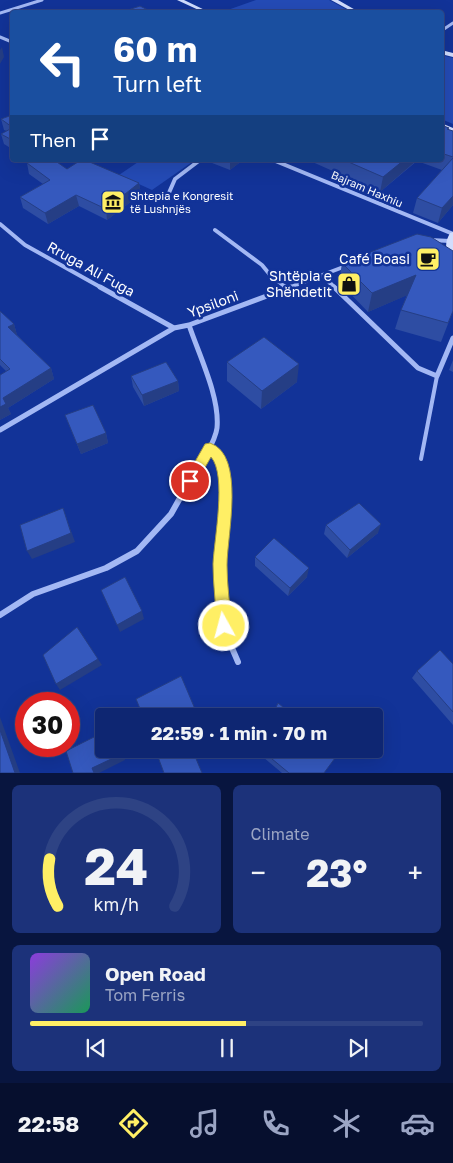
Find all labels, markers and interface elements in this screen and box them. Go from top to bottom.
text: 60 m [113,28,197,70]
icon: left [30,30,95,95]
text: Turn left [113,70,202,97]
icon: arrive [86,125,114,153]
text: Then [30,128,76,151]
street label: Bajram Haxhiu [329,168,405,209]
museum icon: Shtepia e Kongresit të Lushnjës [100,189,126,215]
place label: Shtepia e Kongresit të Lushnjës [130,189,234,215]
street label: Rruga Ali Fuga [44,237,138,300]
cafe icon: Café Boasi [415,246,441,272]
place label: Café Boasi [339,250,410,267]
place label: Shtëpia e Shëndetit [266,267,332,300]
shop icon: Shtëpia e Shëndetit [336,271,362,297]
street label: Ypsiloni [185,286,241,321]
pin [169,460,211,502]
icon: arrive [176,467,204,495]
position arrow [197,599,249,651]
speed limit sign: 30 [15,692,80,757]
text: 22:59 · 1 min · 70 m [151,721,327,744]
text: Climate [251,824,310,844]
text: 24 [84,834,148,896]
text: 23° [306,850,367,895]
text: − [251,856,266,889]
text: + [408,856,423,889]
text: km/h [94,893,139,915]
text: Open Road [105,962,206,985]
text: Tom Ferris [105,985,185,1005]
icon: previous [82,1034,110,1062]
icon: pause [213,1034,241,1062]
icon: next [344,1034,372,1062]
icon: directions [116,1106,151,1141]
icon: music [187,1106,222,1141]
icon: phone [258,1106,293,1141]
icon: climate [329,1106,364,1141]
icon: car [400,1106,435,1141]
text: 22:58 [18,1110,79,1137]

